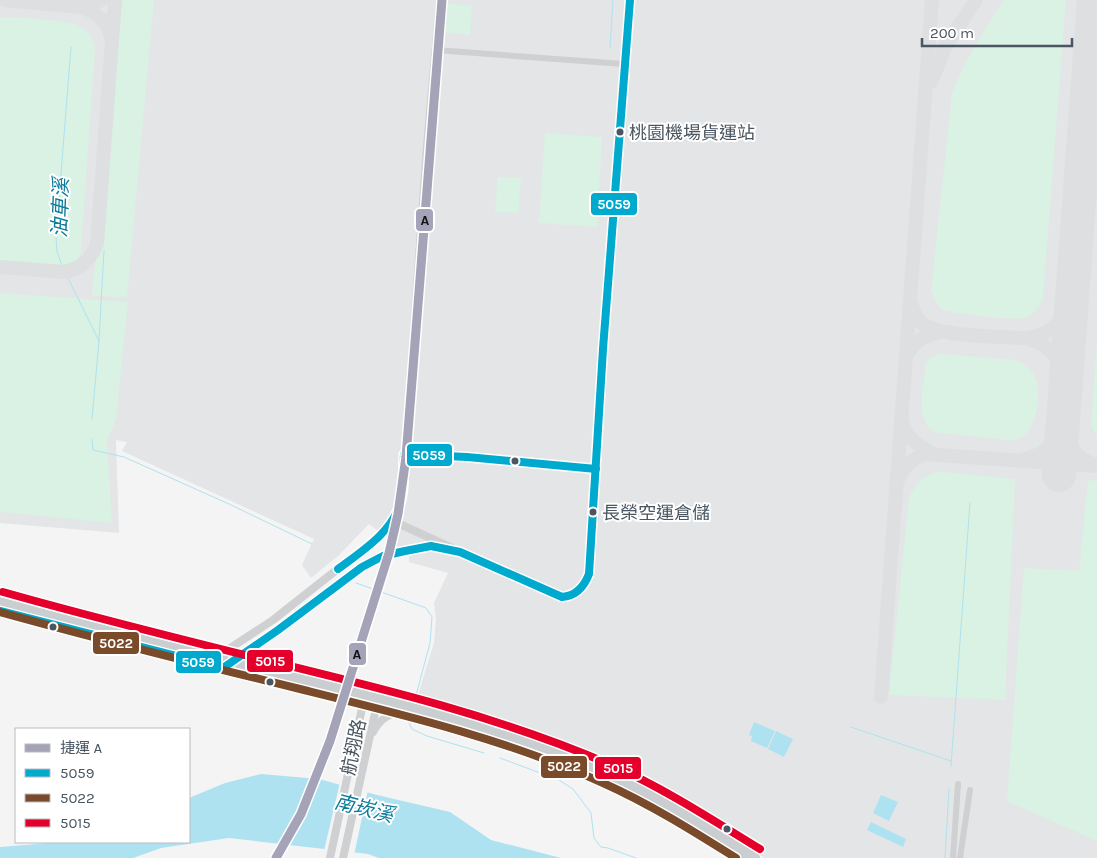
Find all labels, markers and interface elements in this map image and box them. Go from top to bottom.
scale bar [922,15,1072,47]
text: 200 m [930,24,974,42]
place label: 桃園機場貨運站 [629,122,755,144]
marker: 桃園機場貨運站 [615,127,625,137]
water label: 油車溪 [48,175,73,238]
line badge: 5059 [590,192,638,216]
text: 5059 [597,196,631,213]
line badge: A [415,208,434,232]
text: A [421,212,430,229]
line badge: 5059 [406,443,453,467]
text: 5059 [412,447,446,464]
unlabelled marker [510,456,520,466]
place label: 長榮空運倉儲 [602,502,710,524]
marker: 長榮空運倉儲 [588,507,598,517]
unlabelled marker [48,622,58,632]
line badge: 5022 [92,631,140,655]
text: 5022 [99,635,133,652]
line badge: A [348,642,367,666]
text: A [353,646,362,663]
line badge: 5015 [246,649,294,673]
line badge: 5059 [175,650,222,674]
text: 5015 [255,653,285,670]
text: 5059 [181,654,215,671]
unlabelled marker [265,677,275,687]
street label: 航翔路 [337,717,371,777]
legend [15,728,190,843]
text: 捷運 A [60,739,103,757]
line badge: 5022 [540,755,588,779]
line badge: 5015 [594,756,642,780]
text: 5022 [547,758,581,775]
text: 5015 [603,760,633,777]
text: 5059 [60,764,95,782]
text: 5022 [60,789,95,807]
water label: 南崁溪 [332,790,399,828]
text: 5015 [60,814,91,832]
unlabelled marker [722,824,732,834]

